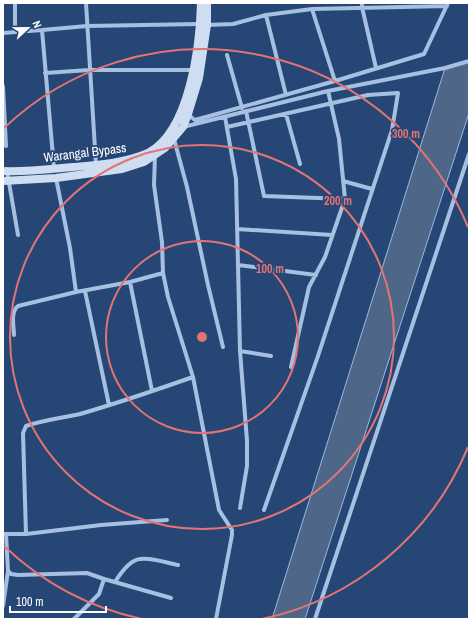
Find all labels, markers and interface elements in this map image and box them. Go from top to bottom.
north arrow [8,8,48,48]
text: N [30,19,45,30]
text: 300 m [392,126,420,142]
street label: Warangal Bypass [43,139,127,166]
text: 200 m [324,193,352,209]
text: 100 m [256,261,284,277]
centre of rings [195,330,209,344]
scale bar [10,588,106,614]
text: 100 m [16,594,43,610]

